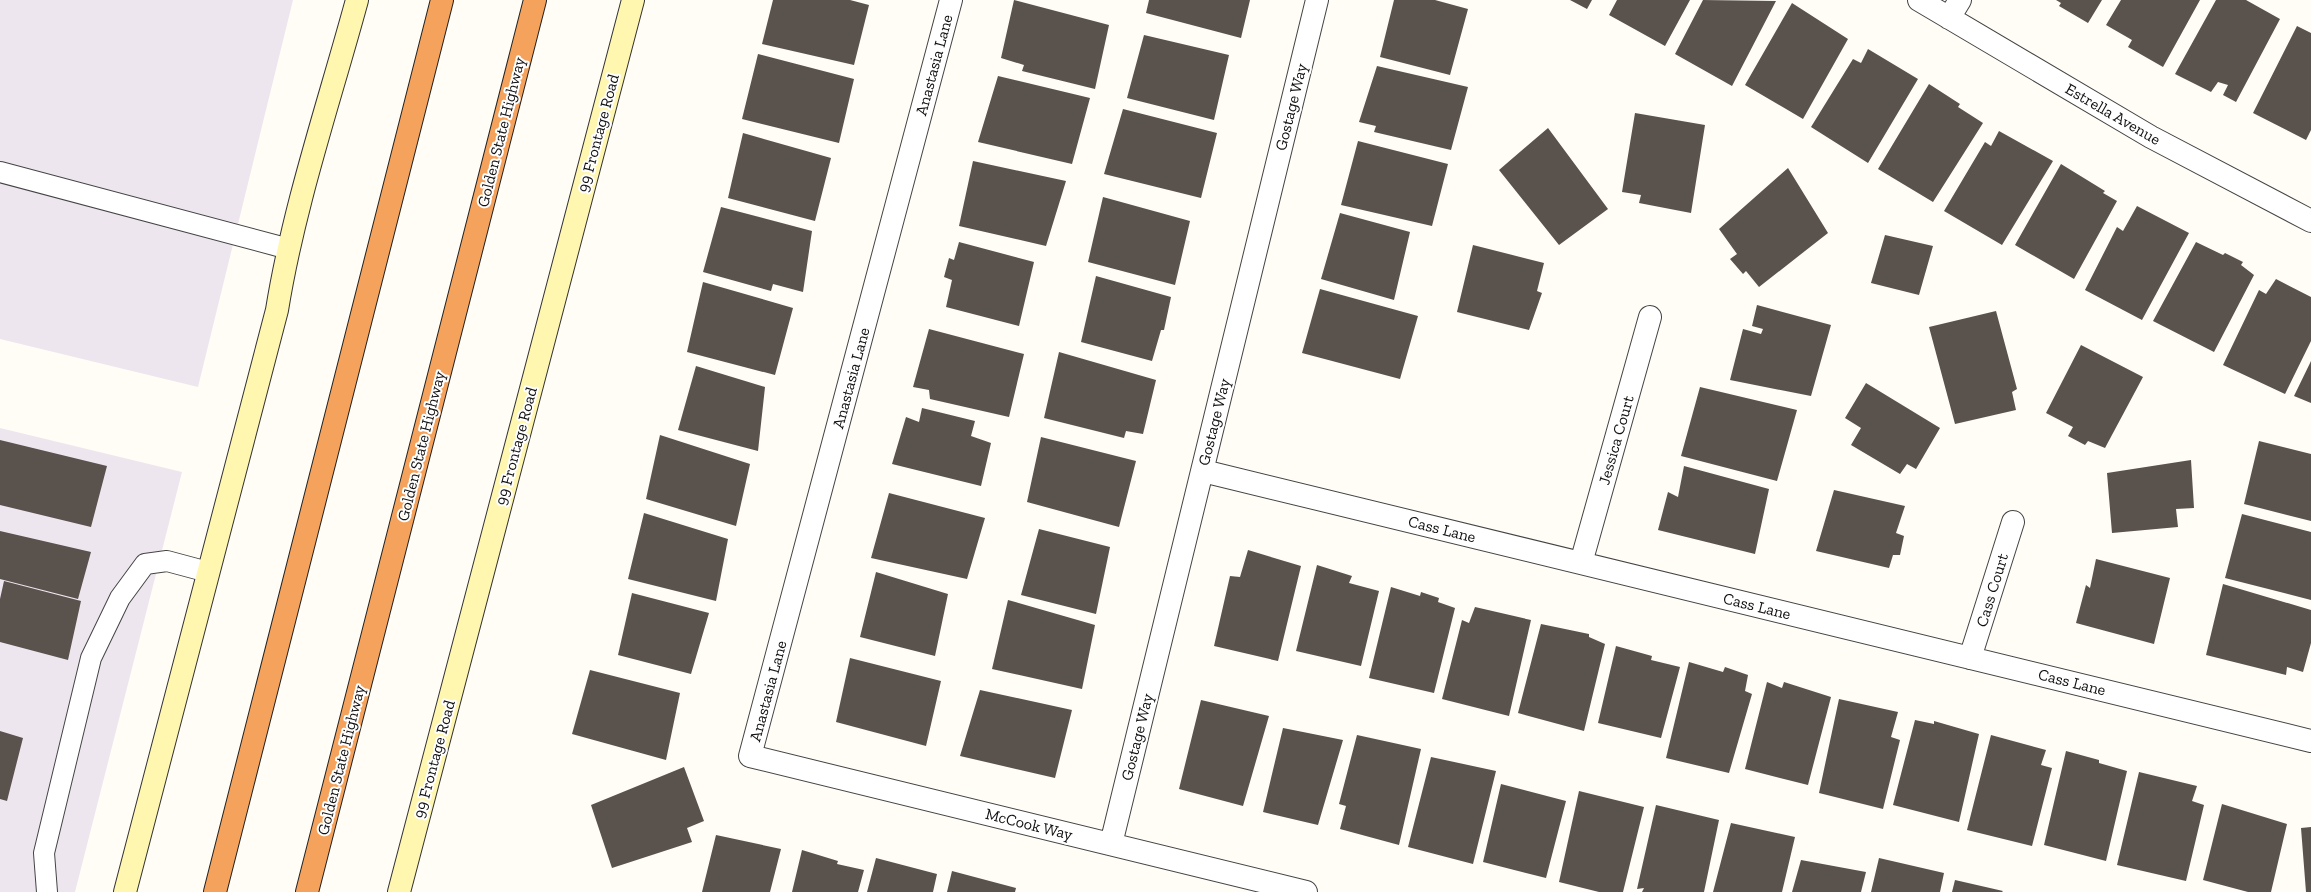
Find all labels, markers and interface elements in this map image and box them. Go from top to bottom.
street label: Anastasia Lane [911,12,957,118]
street label: Golden State Highway [473,54,529,209]
street label: Gostage Way [1271,61,1311,153]
street label: 99 Frontage Road [573,72,623,194]
street label: Estrella Avenue [2062,79,2164,149]
street label: Anastasia Lane [828,325,874,431]
street label: Golden State Highway [393,368,449,523]
street label: Gostage Way [1194,376,1234,468]
street label: 99 Frontage Road [491,385,541,507]
street label: Jessica Court [1594,393,1638,487]
street label: Cass Lane [1406,511,1478,547]
street label: Cass Court [1972,551,2012,629]
street label: Cass Lane [1721,588,1793,624]
street label: Anastasia Lane [745,638,791,744]
street label: Cass Lane [2036,664,2108,700]
street label: Golden State Highway [313,682,369,837]
street label: Gostage Way [1117,691,1157,783]
street label: 99 Frontage Road [409,698,459,820]
street label: McCook Way [983,804,1075,844]

